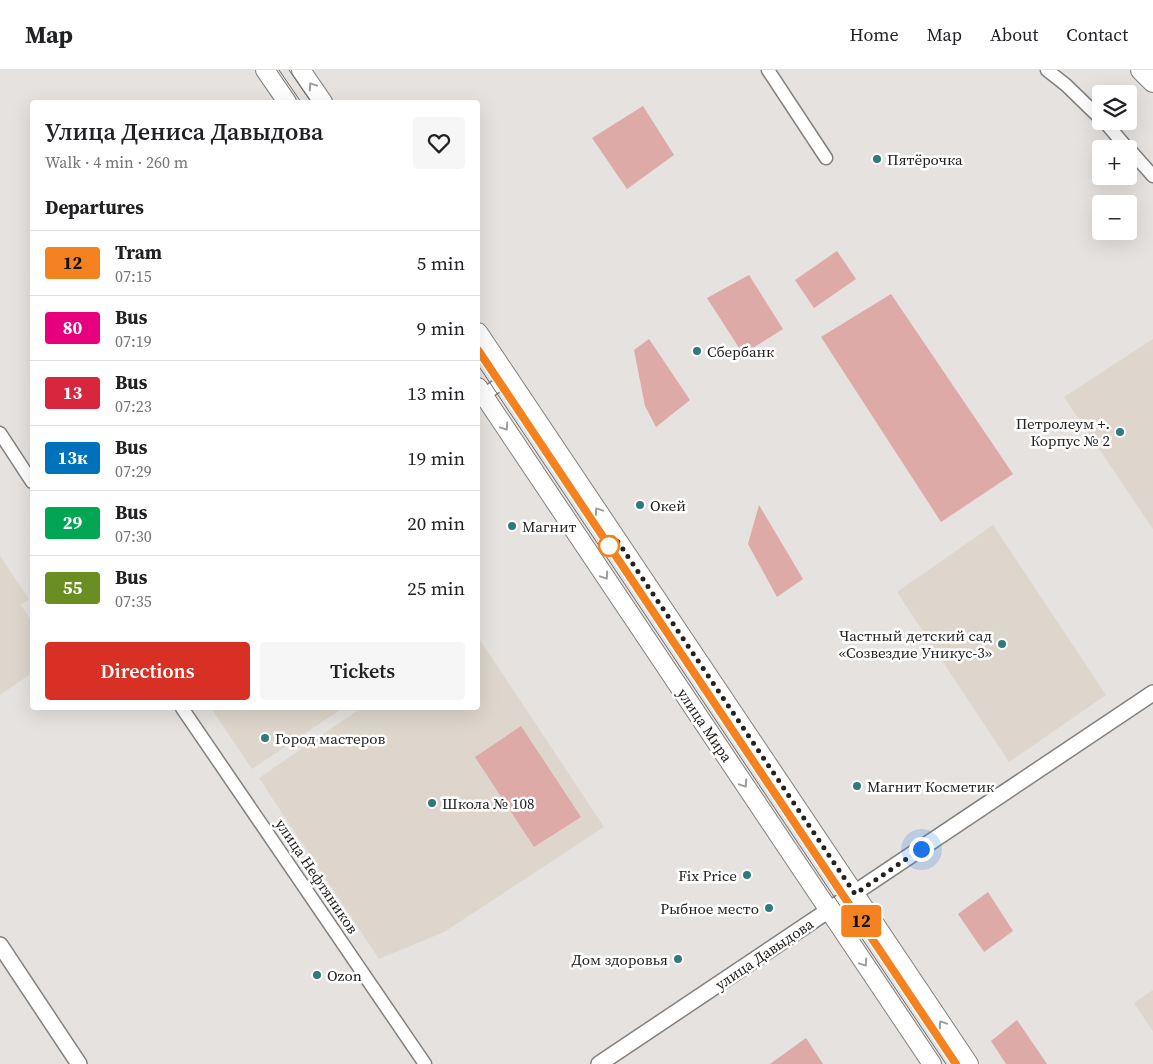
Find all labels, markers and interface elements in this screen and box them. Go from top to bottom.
text: Map [25,18,73,51]
text: Home [850,22,899,47]
text: Map [927,22,962,47]
text: About [990,22,1038,47]
text: Contact [1066,22,1128,47]
one-way arrow [309,83,318,92]
map controls [1092,85,1137,240]
button: layers [1092,85,1137,130]
text: Улица Дениса Давыдова [45,115,324,148]
button: heart [413,117,465,169]
button: + [1092,140,1137,185]
place label: Пятёрочка [887,149,963,170]
text: Walk · 4 min · 260 m [45,151,188,173]
marker: Пятёрочка [871,153,883,165]
text: Departures [45,194,144,220]
button: − [1092,195,1137,240]
text: Tram [115,239,162,265]
text: 12 [63,250,82,275]
text: 5 min [417,250,465,276]
text: 07:15 [115,265,152,287]
text: Bus [115,304,147,330]
text: 80 [63,315,82,340]
text: 9 min [417,315,465,341]
text: 07:19 [115,330,152,352]
place label: Сбербанк [707,341,775,362]
marker: Сбербанк [691,345,703,357]
text: Bus [115,369,147,395]
text: 13 [63,380,82,405]
text: 13 min [407,380,465,406]
text: 07:23 [115,395,152,417]
place label: Петролеум +. Корпус № 2 [1016,413,1110,451]
one-way arrow [499,421,508,431]
marker: Петролеум +. Корпус № 2 [1114,426,1126,438]
text: Bus [115,434,147,460]
text: 13к [57,445,88,470]
text: 19 min [407,445,465,471]
text: 07:29 [115,460,152,482]
place label: Окей [650,495,686,516]
text: Bus [115,499,147,525]
marker: Окей [634,499,646,511]
one-way arrow [595,507,604,517]
text: 29 [63,510,82,535]
text: 20 min [407,510,465,536]
place label: Магнит [522,516,577,537]
marker: Магнит [506,520,518,532]
text: 07:30 [115,525,152,547]
unlabelled marker [598,535,620,557]
text: Bus [115,564,147,590]
one-way arrow [599,571,608,580]
text: 55 [63,575,82,600]
text: 25 min [407,575,465,601]
text: 07:35 [115,590,152,612]
place label: Частный детский сад «Созвездие Уникус-3» [839,625,992,663]
marker: Частный детский сад «Созвездие Уникус-3» [996,638,1008,650]
button: Directions [45,642,250,700]
button: Tickets [260,642,465,700]
street label: улица Мира [672,684,738,766]
place label: Город мастеров [275,728,386,749]
marker: Город мастеров [259,732,271,744]
place label: Магнит Косметик [867,776,995,797]
one-way arrow [738,778,747,788]
marker: Магнит Косметик [851,780,863,792]
place label: Школа № 108 [442,793,535,814]
marker: Школа № 108 [426,797,438,809]
street label: улица Нефтяников [271,814,364,938]
your location [909,837,934,862]
place label: Fix Price [678,865,737,886]
marker: Fix Price [741,869,753,881]
place label: Рыбное место [660,898,759,919]
marker: Рыбное место [763,902,775,914]
line badge: 12 [838,905,884,937]
text: 12 [851,908,871,933]
street label: улица Давыдова [711,913,818,995]
place label: Дом здоровья [572,949,668,970]
marker: Дом здоровья [672,953,684,965]
one-way arrow [858,957,867,966]
place label: Ozon [327,965,362,986]
marker: Ozon [311,969,323,981]
one-way arrow [939,1020,948,1029]

